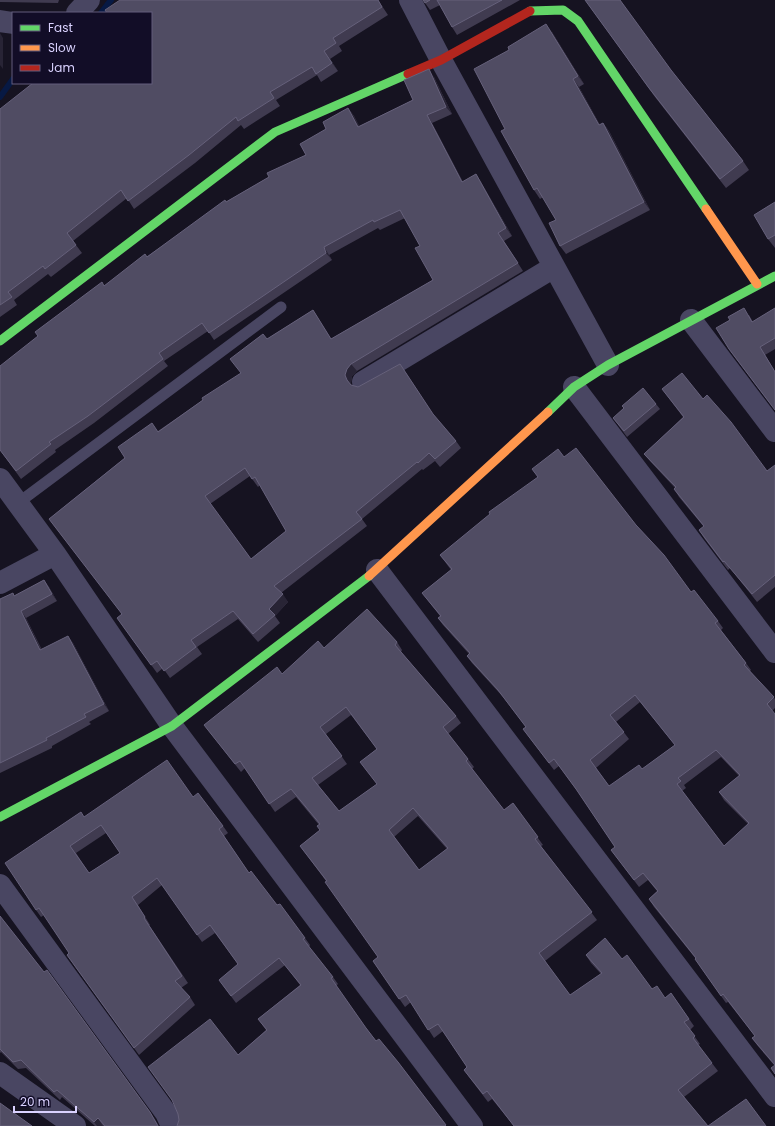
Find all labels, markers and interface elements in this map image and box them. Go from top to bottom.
legend [12,12,152,84]
text: Fast [48,19,73,36]
text: Slow [48,39,76,56]
text: Jam [48,59,75,76]
scale bar [14,1088,76,1114]
text: 20 m [20,1093,50,1110]

